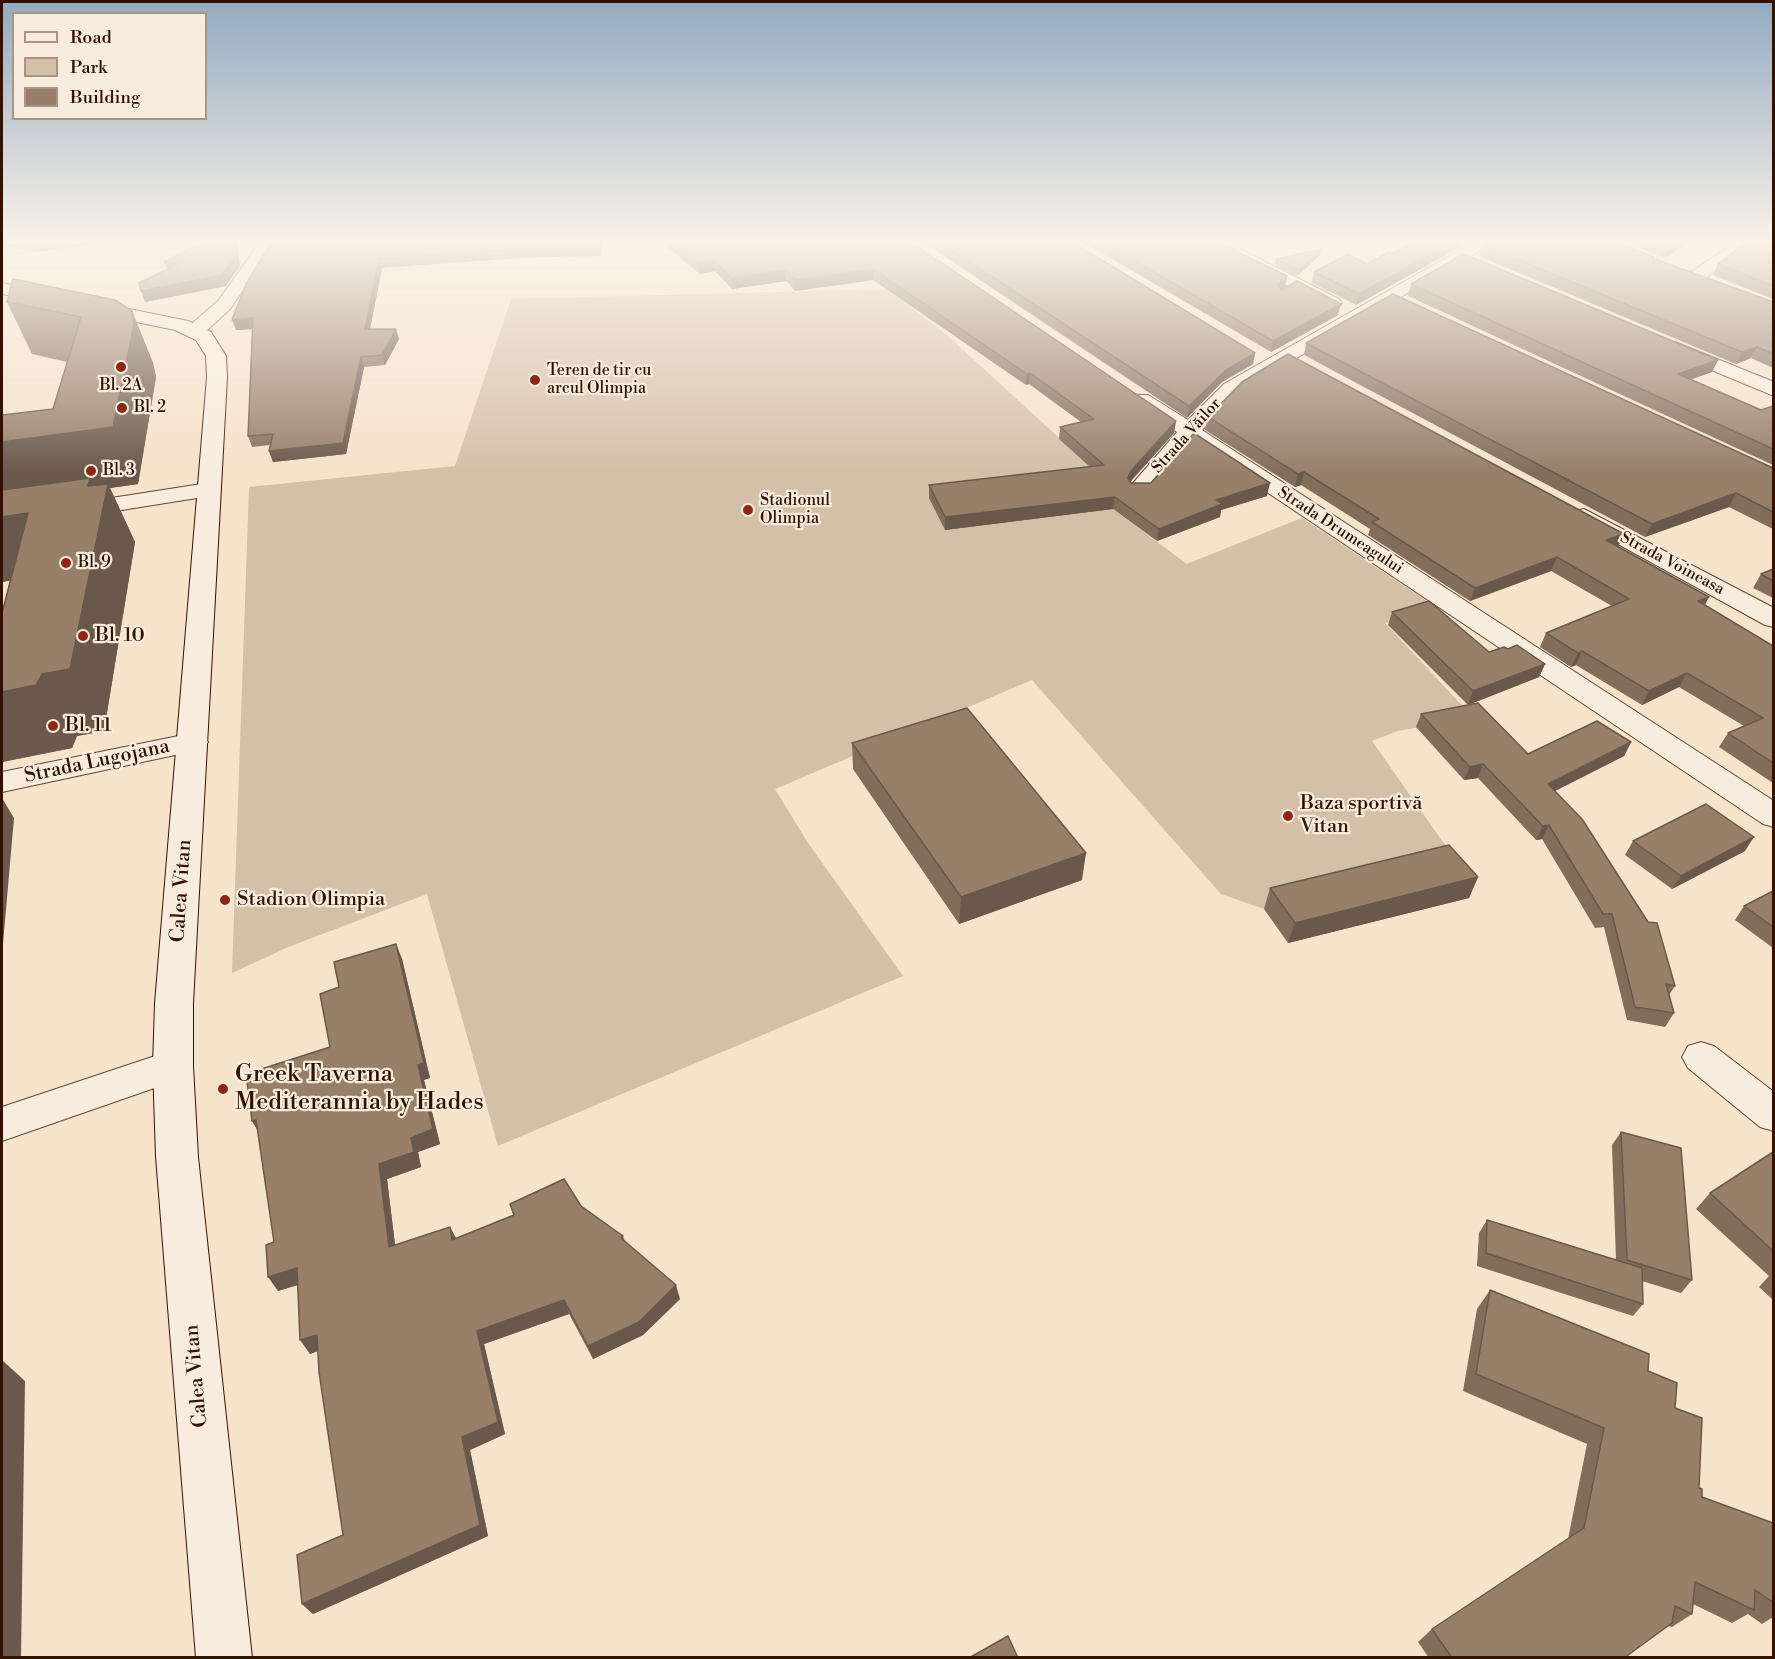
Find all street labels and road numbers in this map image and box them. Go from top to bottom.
street label: Strada Văilor [1148,395,1226,477]
street label: Strada Drumeagului [1274,483,1406,579]
street label: Strada Voineasa [1617,528,1727,600]
street label: Strada Lugojana [22,735,172,789]
street label: Calea Vitan [166,839,198,943]
street label: Calea Vitan [181,1324,213,1428]

